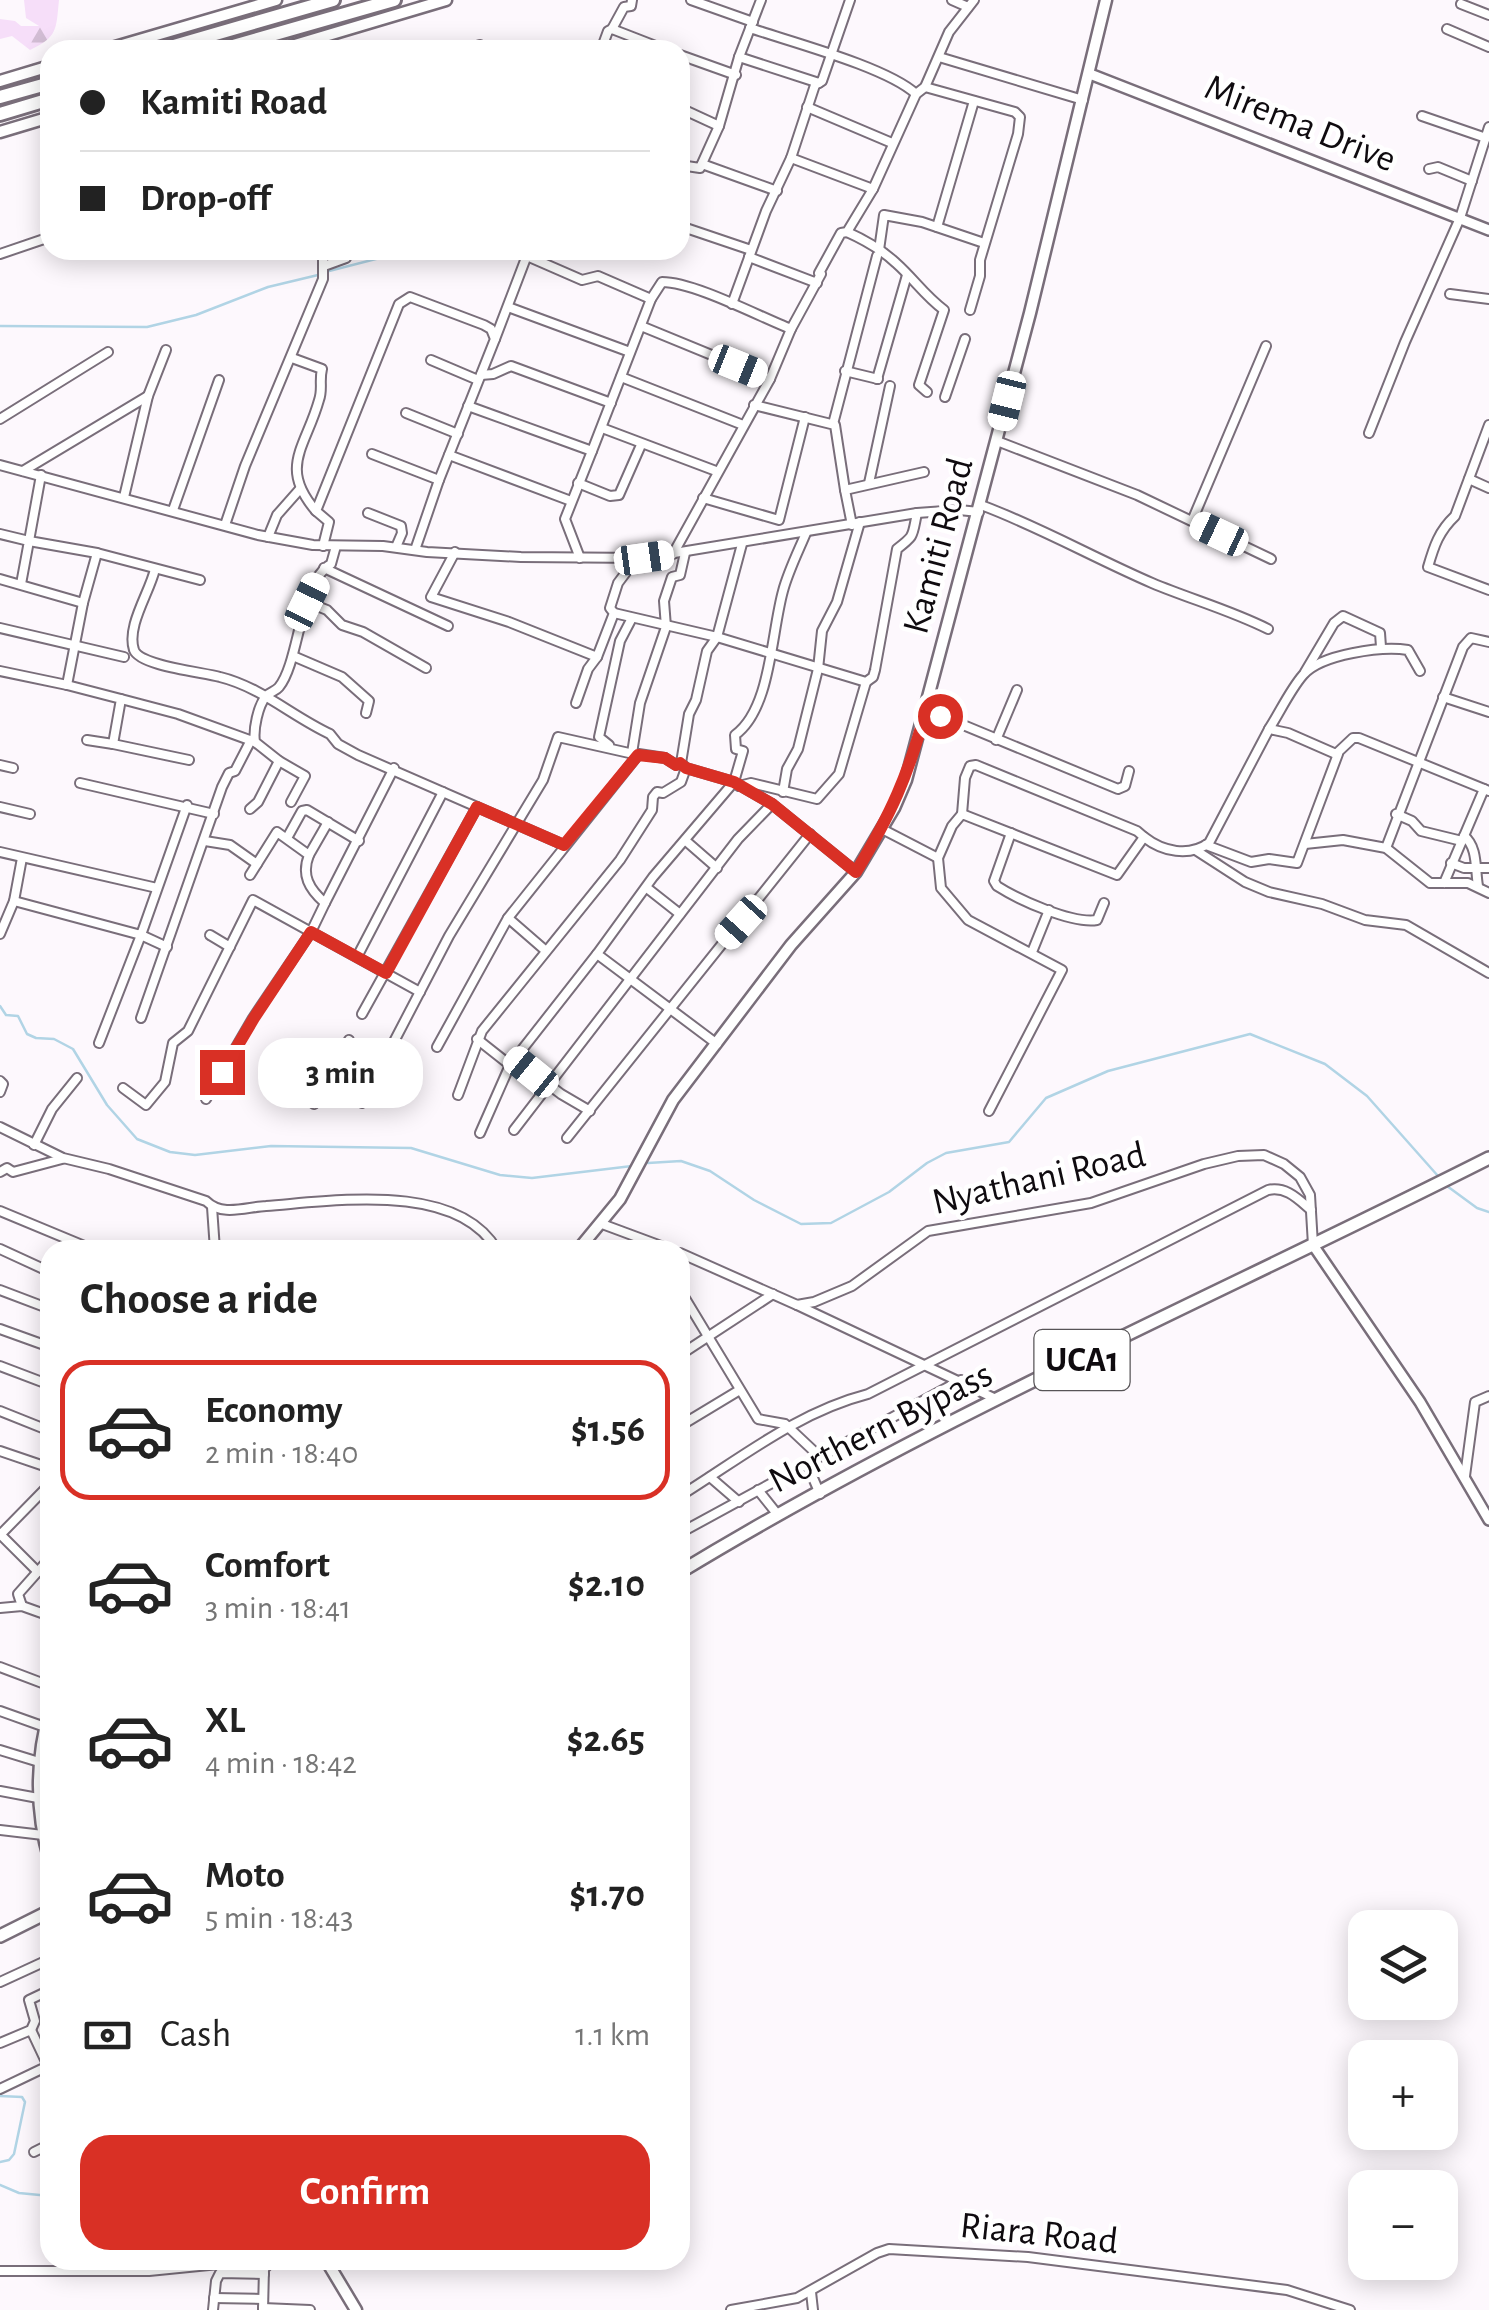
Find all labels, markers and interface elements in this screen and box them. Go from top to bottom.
street label: Mirema Drive [1199,69,1401,179]
text: Kamiti Road [140,84,327,122]
text: Drop-off [140,180,271,218]
car [705,341,771,391]
car [985,368,1029,434]
street label: Kamiti Road [897,454,981,638]
car [1185,508,1253,560]
car [612,539,676,577]
car [280,568,334,636]
route start [918,694,963,739]
car [710,890,772,954]
callout: 3 min [257,1037,422,1107]
car [498,1041,564,1103]
route end [200,1050,245,1095]
text: 3 min [306,1057,375,1089]
street label: Nyathani Road [929,1136,1149,1222]
text: Choose a ride [80,1277,318,1322]
road number: UCA1 [1034,1330,1130,1390]
street label: Northern Bypass [763,1355,999,1501]
icon: car [85,1385,175,1475]
text: Economy [205,1392,343,1430]
text: $1.56 [571,1411,645,1449]
text: 2 min · 18:40 [205,1437,358,1469]
icon: car [85,1540,175,1630]
text: Comfort [205,1547,330,1585]
text: $2.10 [568,1566,645,1604]
text: 3 min · 18:41 [205,1592,351,1624]
icon: car [85,1695,175,1785]
text: XL [205,1702,245,1740]
text: $2.65 [567,1721,645,1759]
text: 4 min · 18:42 [205,1747,357,1779]
icon: car [85,1850,175,1940]
text: Moto [205,1857,285,1895]
text: $1.70 [569,1876,645,1914]
text: 5 min · 18:43 [205,1902,353,1934]
map controls [1348,1910,1458,2280]
button: layers [1348,1910,1458,2020]
icon: cash [80,2008,135,2063]
text: Cash [160,2016,231,2054]
text: 1.1 km [575,2019,650,2051]
button: + [1348,2040,1458,2150]
button: Confirm [80,2135,650,2250]
button: − [1348,2170,1458,2280]
street label: Riara Road [958,2207,1120,2261]

